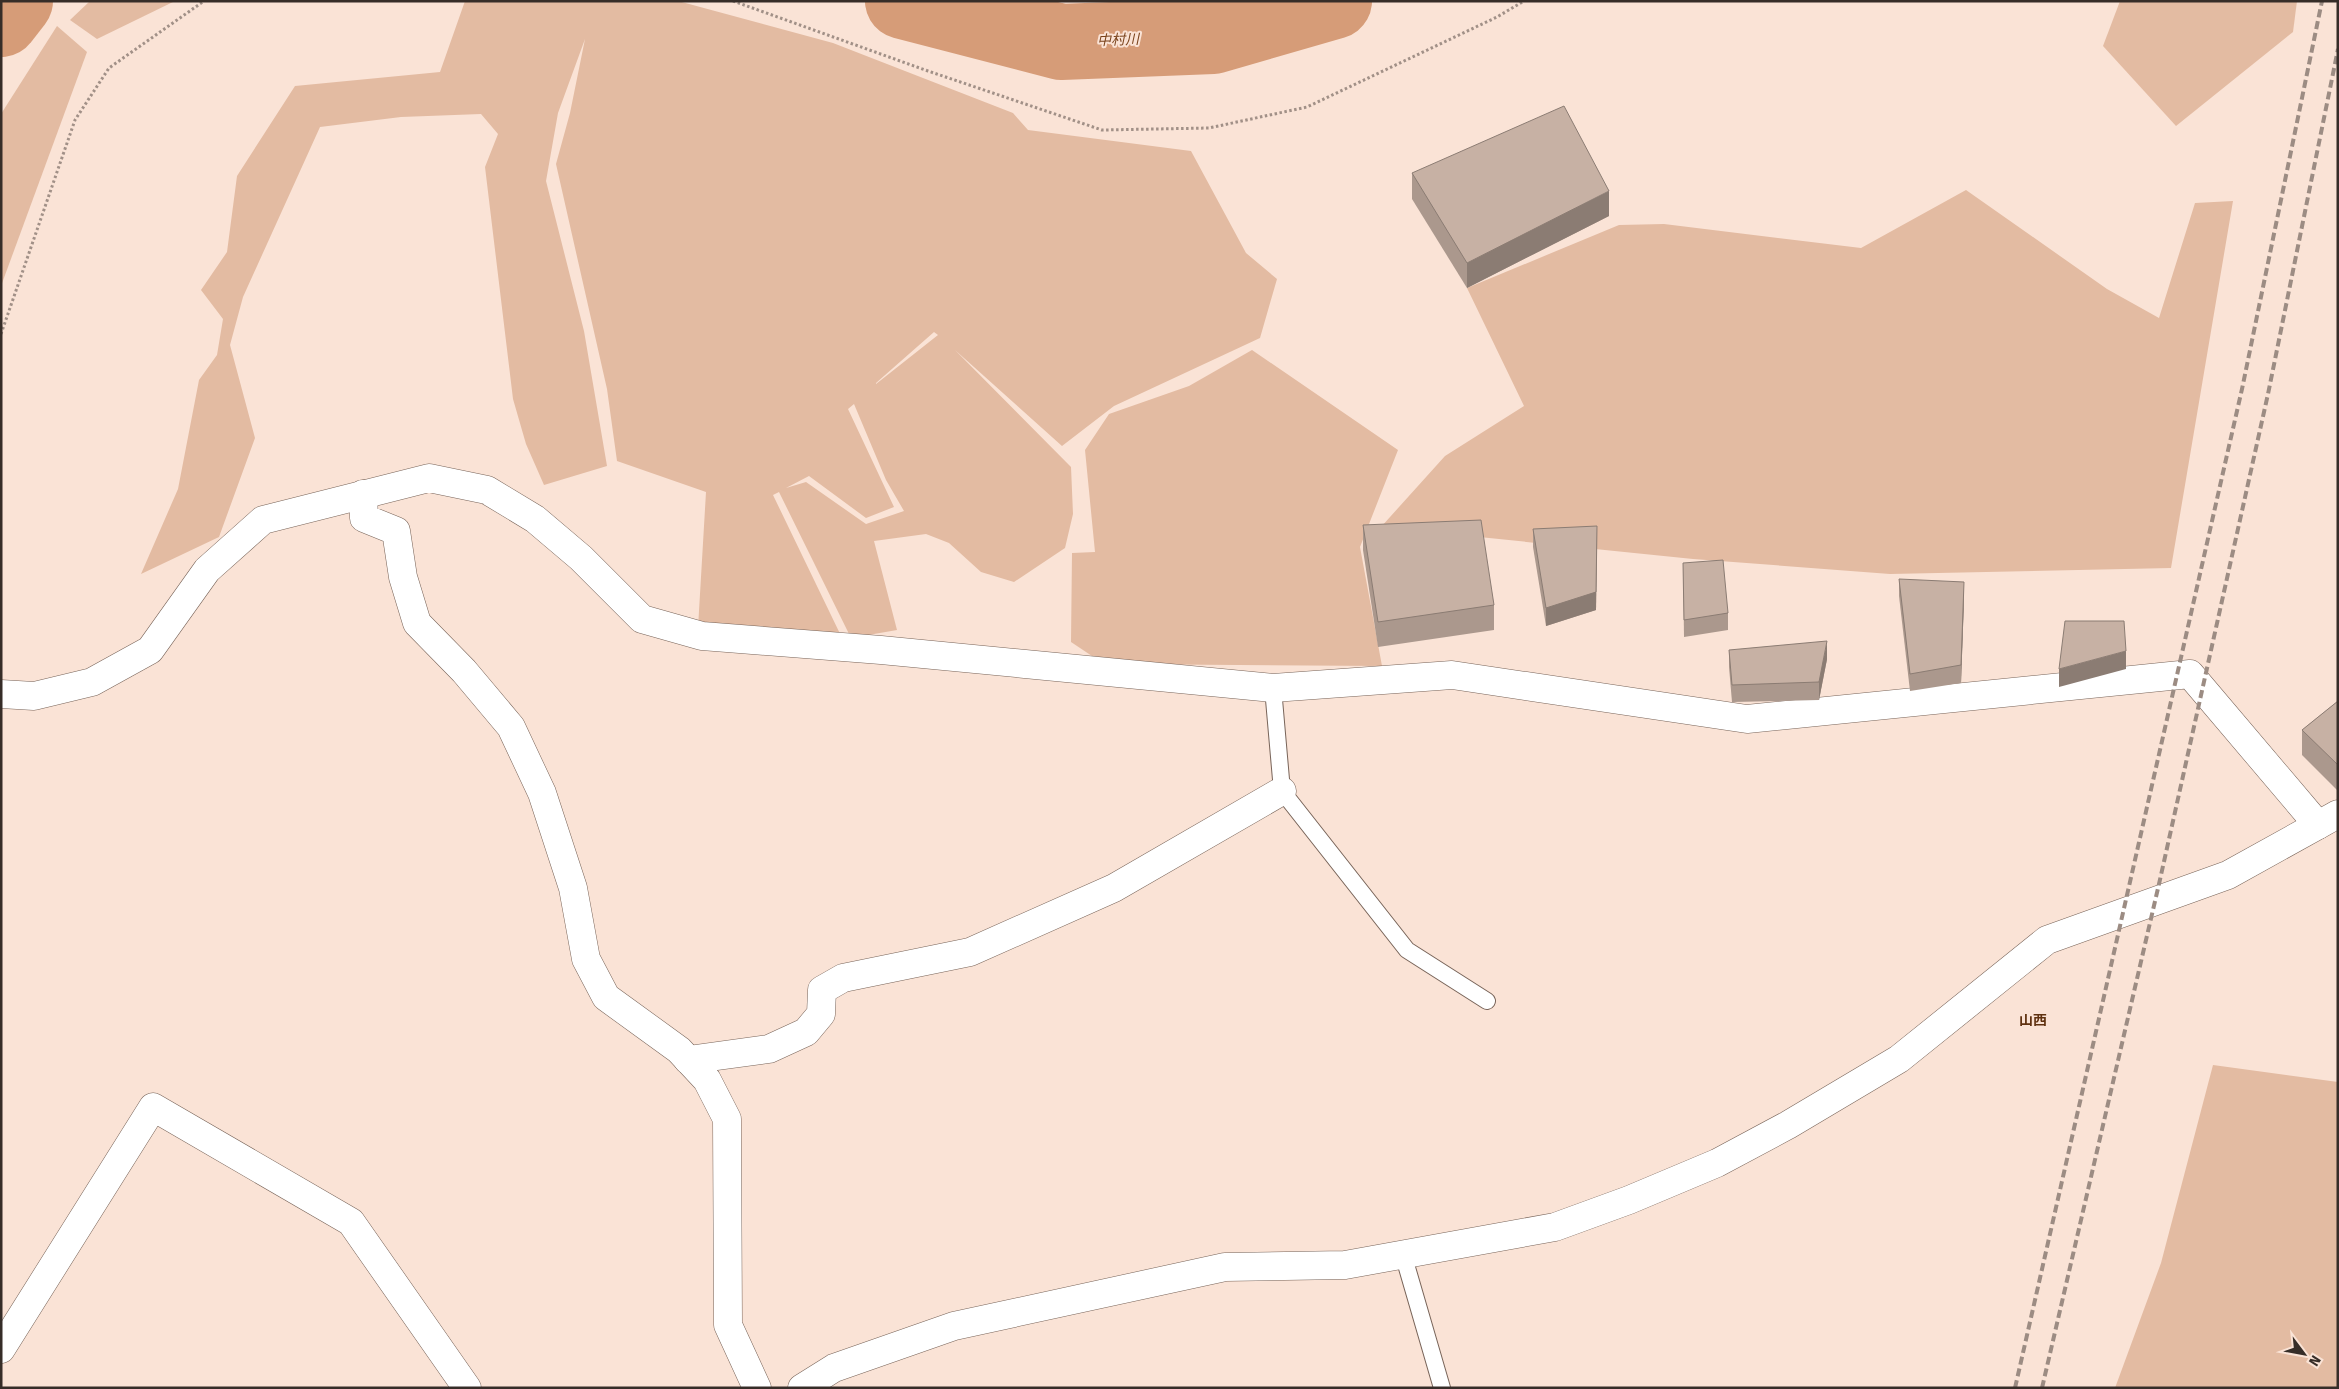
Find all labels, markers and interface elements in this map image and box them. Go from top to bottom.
water label: 中村川 [1097,31,1141,49]
district label: 山西 [2019,1012,2047,1029]
north arrow [2279,1329,2329,1379]
text: N [2305,1352,2324,1369]

